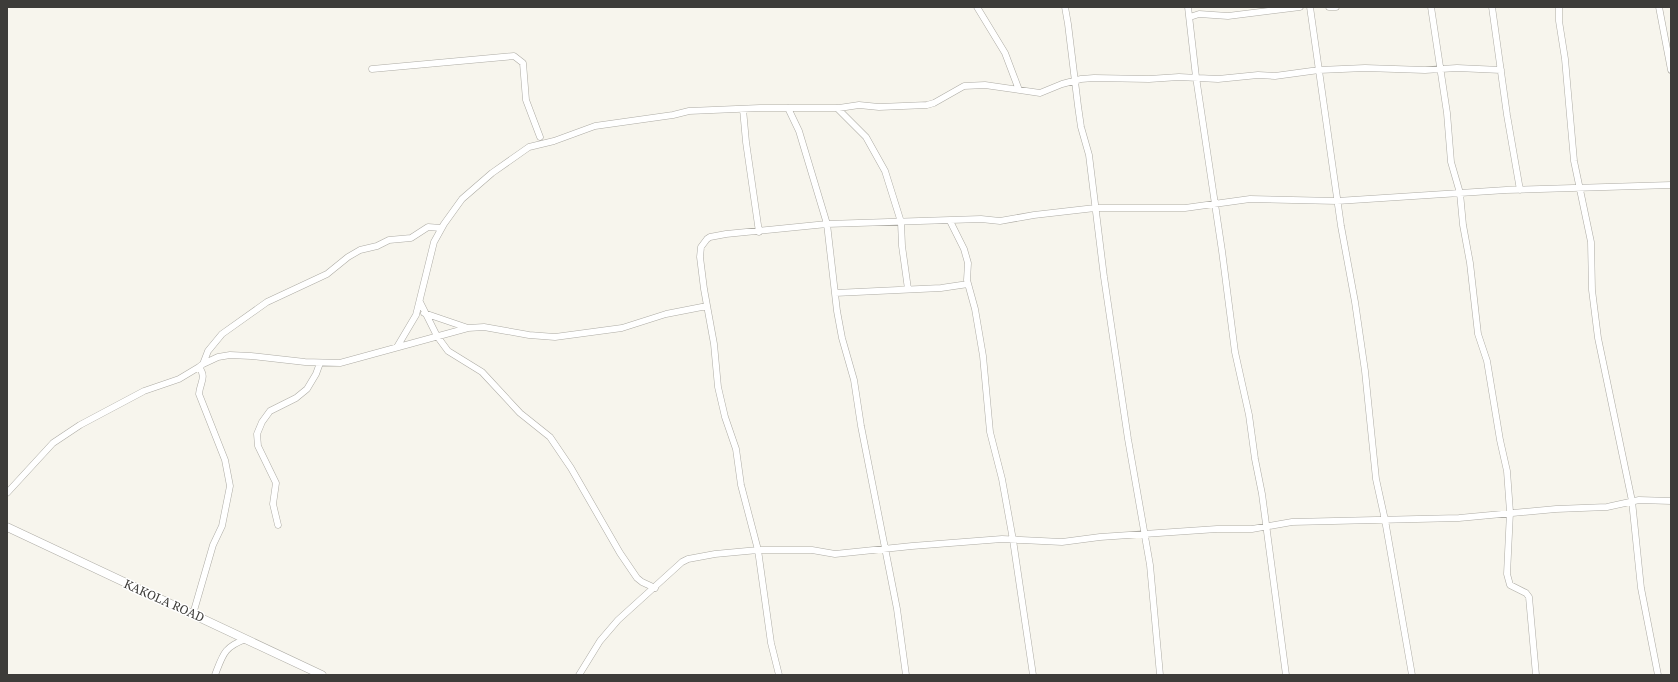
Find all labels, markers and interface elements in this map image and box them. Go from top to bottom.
street label: KAKOLA ROAD [121,575,207,626]

